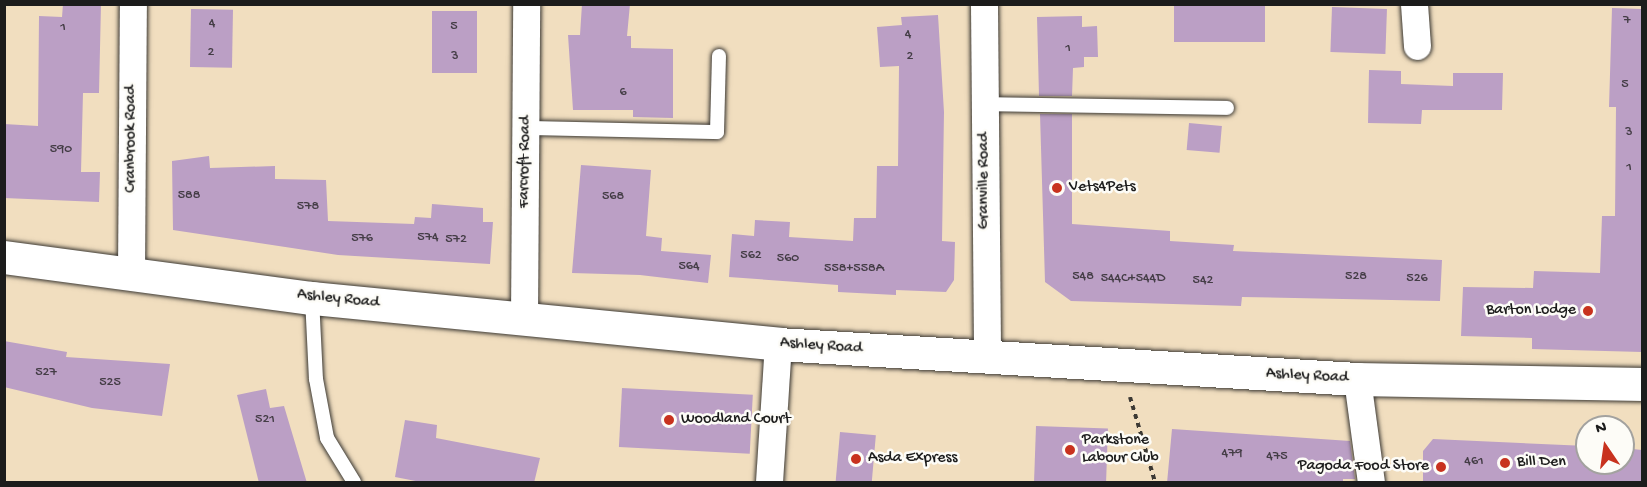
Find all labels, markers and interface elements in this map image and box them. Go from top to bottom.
house number: 7 [1623,13,1631,29]
house number: 4 [209,16,215,32]
house number: 5 [450,19,458,35]
house number: 1 [60,20,66,36]
house number: 4 [905,27,911,43]
house number: 1 [1065,41,1071,57]
house number: 2 [208,45,214,61]
house number: 3 [451,49,459,65]
house number: 2 [907,49,913,65]
house number: 5 [1621,77,1629,93]
street label: Cranbrook Road [122,85,142,193]
house number: 6 [619,85,627,101]
street label: Farcroft Road [516,116,536,208]
house number: 3 [1625,125,1633,141]
street label: Granville Road [975,133,995,229]
house number: 590 [50,142,72,158]
house number: 1 [1626,160,1632,176]
place label: Vets4Pets [1069,178,1136,198]
marker: Vets4Pets [1050,181,1064,195]
house number: 588 [178,188,200,204]
house number: 568 [602,189,624,205]
house number: 578 [297,199,319,215]
house number: 574 [417,230,439,246]
house number: 576 [351,231,373,247]
house number: 572 [445,232,467,248]
house number: 562 [740,248,762,264]
house number: 560 [777,251,799,267]
house number: 564 [678,259,700,275]
house number: 558+558A [824,261,884,277]
house number: 548 [1072,269,1094,285]
house number: 528 [1345,269,1367,285]
house number: 544C+544D [1101,271,1165,287]
house number: 526 [1406,271,1428,287]
house number: 542 [1193,273,1213,289]
street label: Ashley Road [296,286,380,314]
place label: Barton Lodge [1486,301,1576,321]
marker: Barton Lodge [1581,304,1595,318]
street label: Ashley Road [779,335,863,359]
house number: 527 [35,365,57,381]
street label: Ashley Road [1265,365,1349,389]
house number: 525 [99,375,121,391]
place label: Woodland Court [681,410,790,430]
house number: 521 [255,412,275,428]
marker: Woodland Court [662,413,676,427]
north arrow [1575,415,1635,475]
text: N [1594,418,1609,439]
place label: Parkstone Labour Club [1082,431,1159,469]
marker: Parkstone Labour Club [1063,443,1077,457]
house number: 479 [1222,446,1242,462]
place label: Asda Express [868,449,957,469]
house number: 475 [1266,449,1288,465]
marker: Asda Express [849,452,863,466]
place label: Bill Den [1517,453,1566,473]
house number: 461 [1464,454,1484,470]
marker: Bill Den [1498,456,1512,470]
place label: Pagoda Food Store [1298,457,1429,477]
marker: Pagoda Food Store [1434,460,1448,474]

